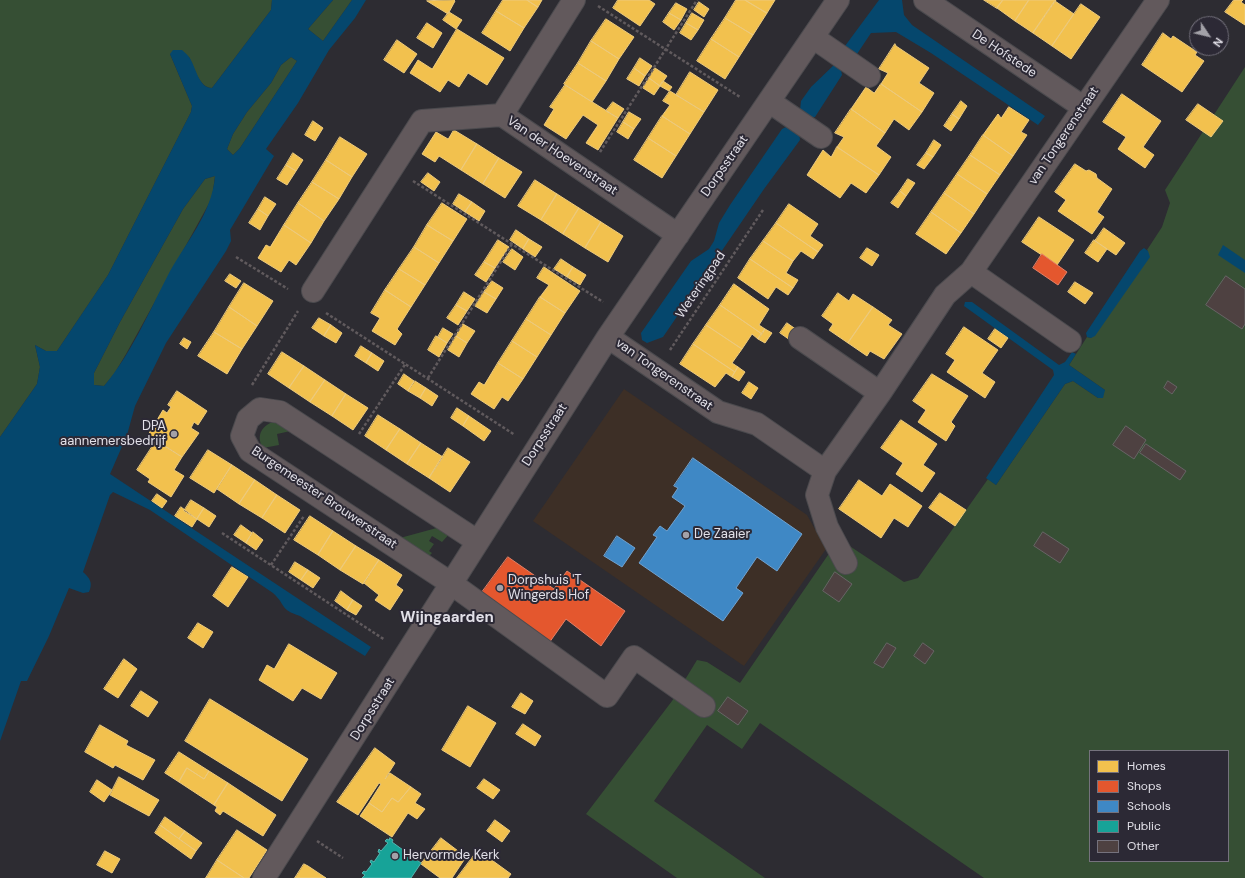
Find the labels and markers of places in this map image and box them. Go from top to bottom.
place label: DPA aannemersbedrijf [60,419,166,450]
marker: DPA aannemersbedrijf [169,429,179,439]
place label: De Zaaier [694,527,750,543]
marker: De Zaaier [681,530,691,540]
place label: Dorpshuis 'T Wingerds Hof [508,573,589,604]
marker: Dorpshuis 'T Wingerds Hof [495,583,505,593]
place label: Hervormde Kerk [403,848,500,864]
marker: Hervormde Kerk [390,851,400,861]

